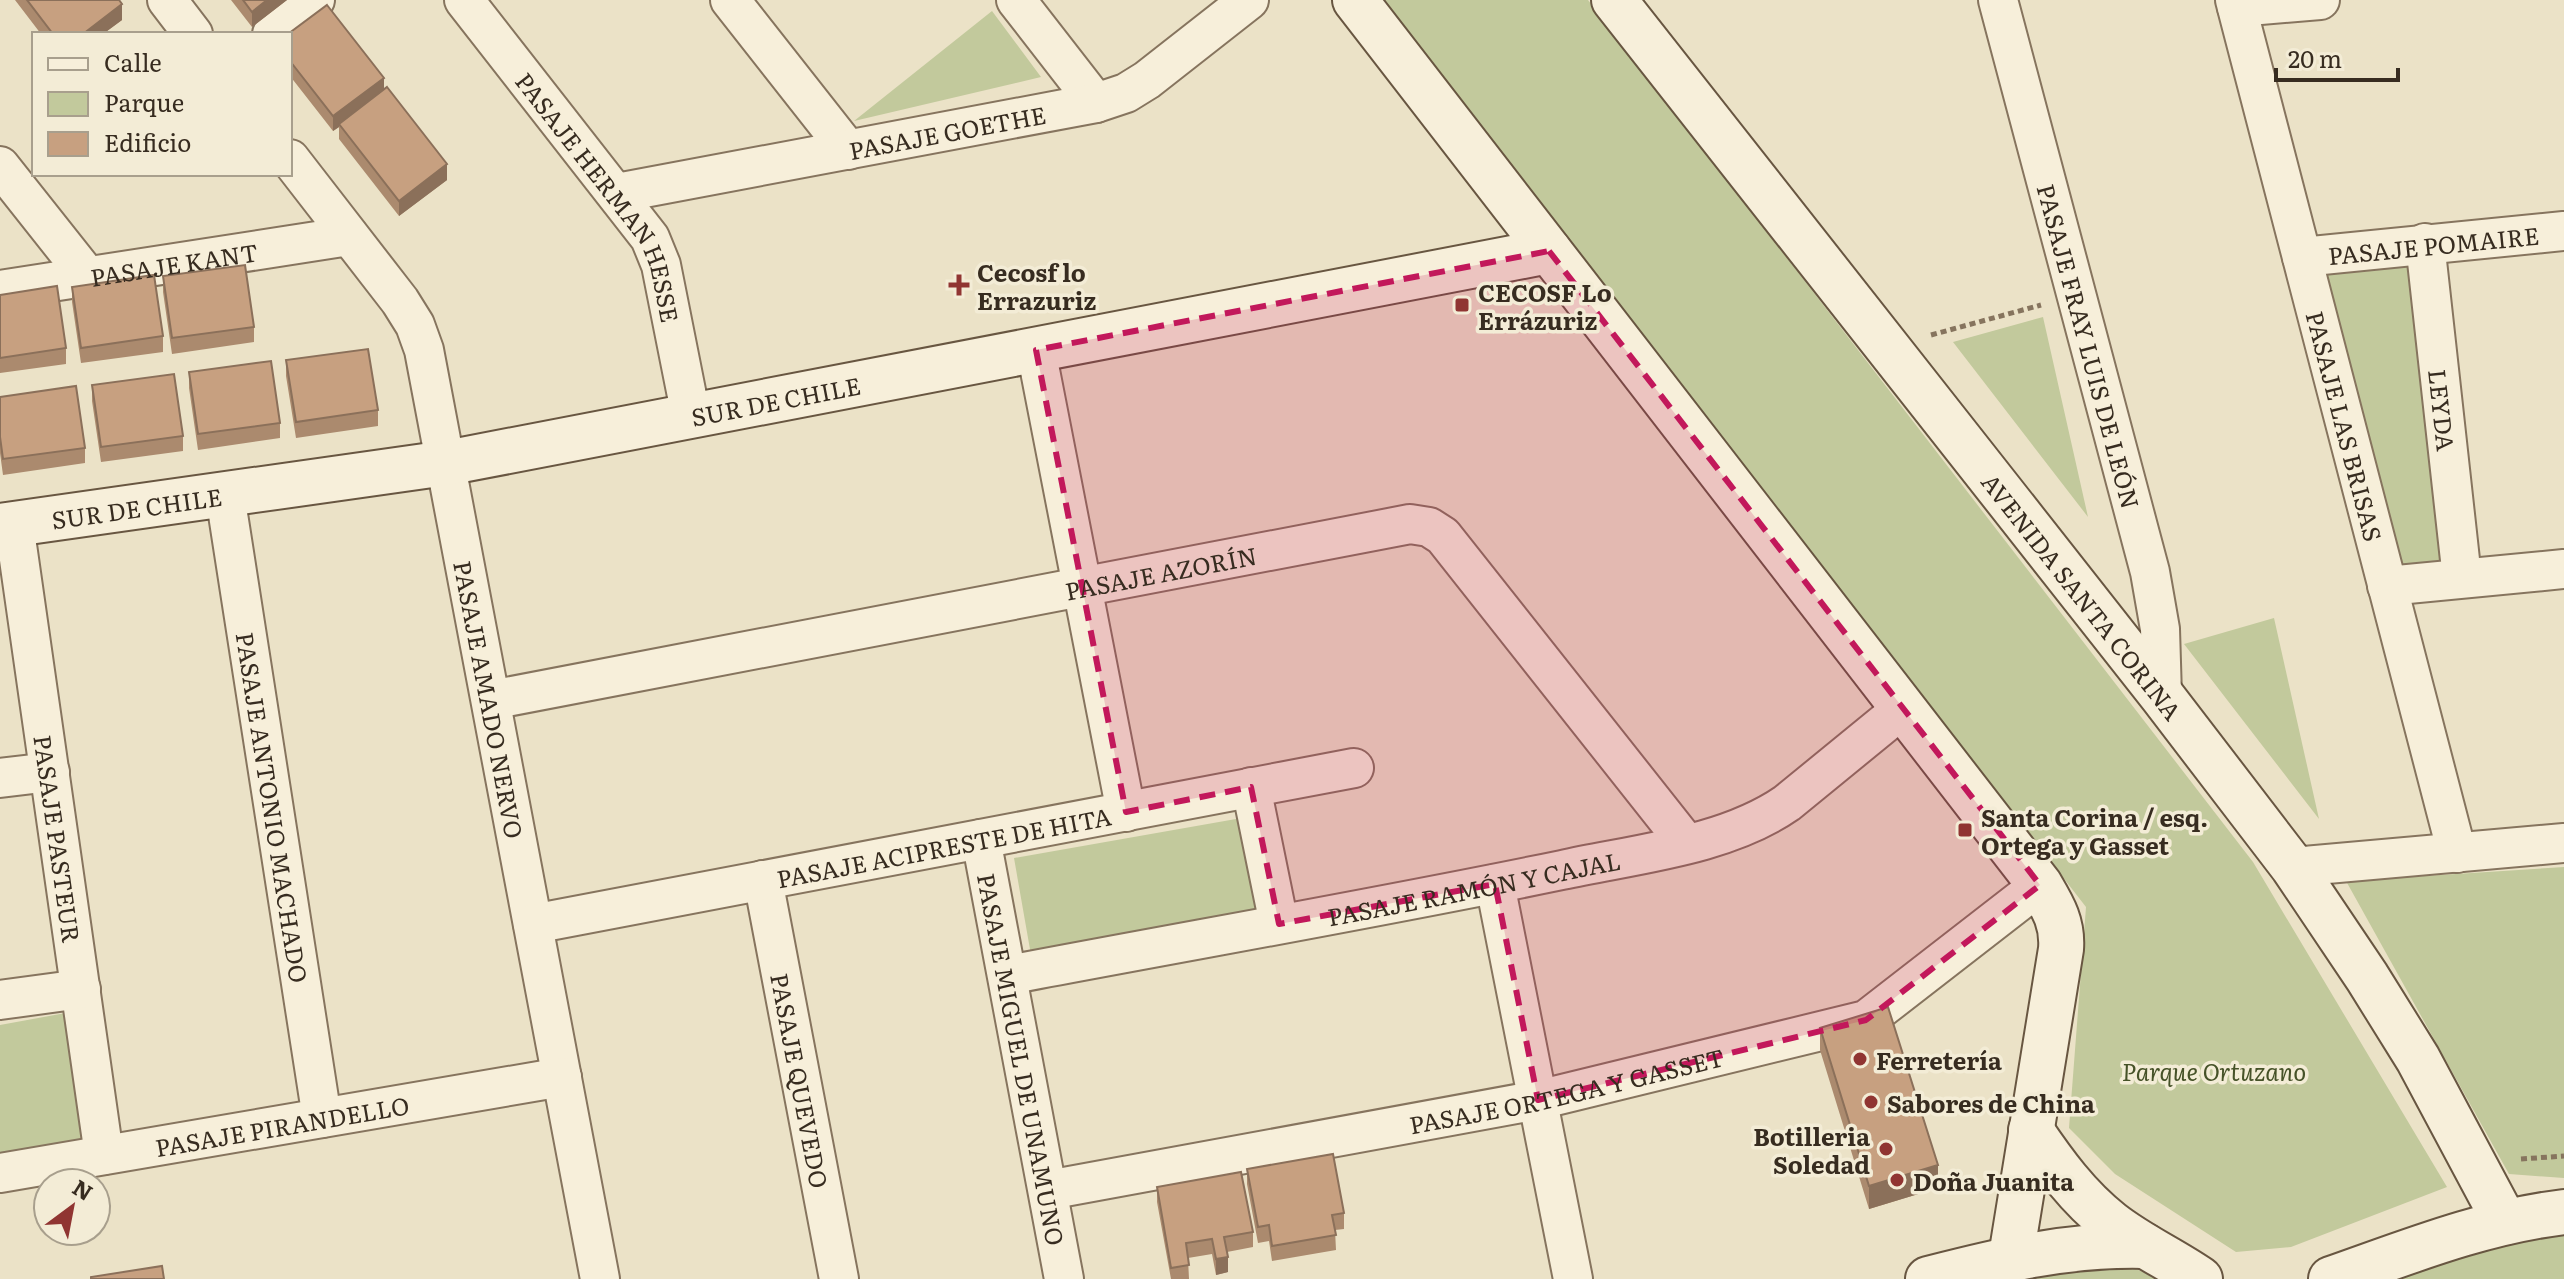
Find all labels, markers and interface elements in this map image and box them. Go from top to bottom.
legend [32,32,292,176]
scale bar [2276,32,2398,82]
text: 20 m [2288,40,2342,75]
text: Calle [104,44,162,79]
street label: PASAJE HERMAN HESSE [509,64,689,325]
text: Parque [104,84,184,119]
street label: PASAJE GOETHE [846,95,1049,167]
text: Edificio [104,124,191,159]
street label: PASAJE FRAY LUIS DE LEÓN [2030,180,2150,512]
street label: PASAJE POMAIRE [2326,216,2541,272]
street label: PASAJE KANT [88,233,260,293]
place label: Cecosf lo Errazuriz [977,254,1096,317]
marker: Cecosf lo Errazuriz [948,274,970,296]
place label: CECOSF Lo Errázuriz [1478,274,1612,337]
marker: CECOSF Lo Errázuriz [1453,296,1471,314]
street label: PASAJE LAS BRISAS [2299,307,2393,545]
street label: SUR DE CHILE [688,366,863,433]
street label: LEYDA [2422,367,2465,453]
street label: AVENIDA SANTA CORINA [1975,465,2191,727]
street label: SUR DE CHILE [49,477,224,536]
street label: PASAJE AZORÍN [1062,536,1260,607]
street label: PASAJE AMADO NERVO [447,557,534,841]
street label: PASAJE ANTONIO MACHADO [229,629,318,985]
street label: PASAJE PASTEUR [27,733,91,945]
street label: PASAJE ACIPRESTE DE HITA [774,797,1114,895]
place label: Santa Corina / esq. Ortega y Gasset [1981,799,2208,862]
marker: Santa Corina / esq. Ortega y Gasset [1956,821,1974,839]
street label: PASAJE RAMÓN Y CAJAL [1324,841,1623,933]
street label: PASAJE MIGUEL DE UNAMUNO [970,870,1075,1248]
street label: PASAJE QUEVEDO [764,970,839,1191]
street label: PASAJE ORTEGA Y GASSET [1406,1038,1727,1141]
place label: Ferretería [1876,1042,2002,1077]
marker: Ferretería [1851,1050,1869,1068]
park label: Parque Ortuzano [2122,1053,2306,1088]
place label: Sabores de China [1887,1085,2095,1120]
street label: PASAJE PIRANDELLO [152,1086,412,1164]
marker: Sabores de China [1862,1093,1880,1111]
place label: Botilleria Soledad [1753,1118,1870,1181]
marker: Botilleria Soledad [1877,1140,1895,1158]
place label: Doña Juanita [1913,1163,2074,1198]
north arrow [32,1167,112,1247]
text: N [67,1170,100,1208]
marker: Doña Juanita [1888,1171,1906,1189]

